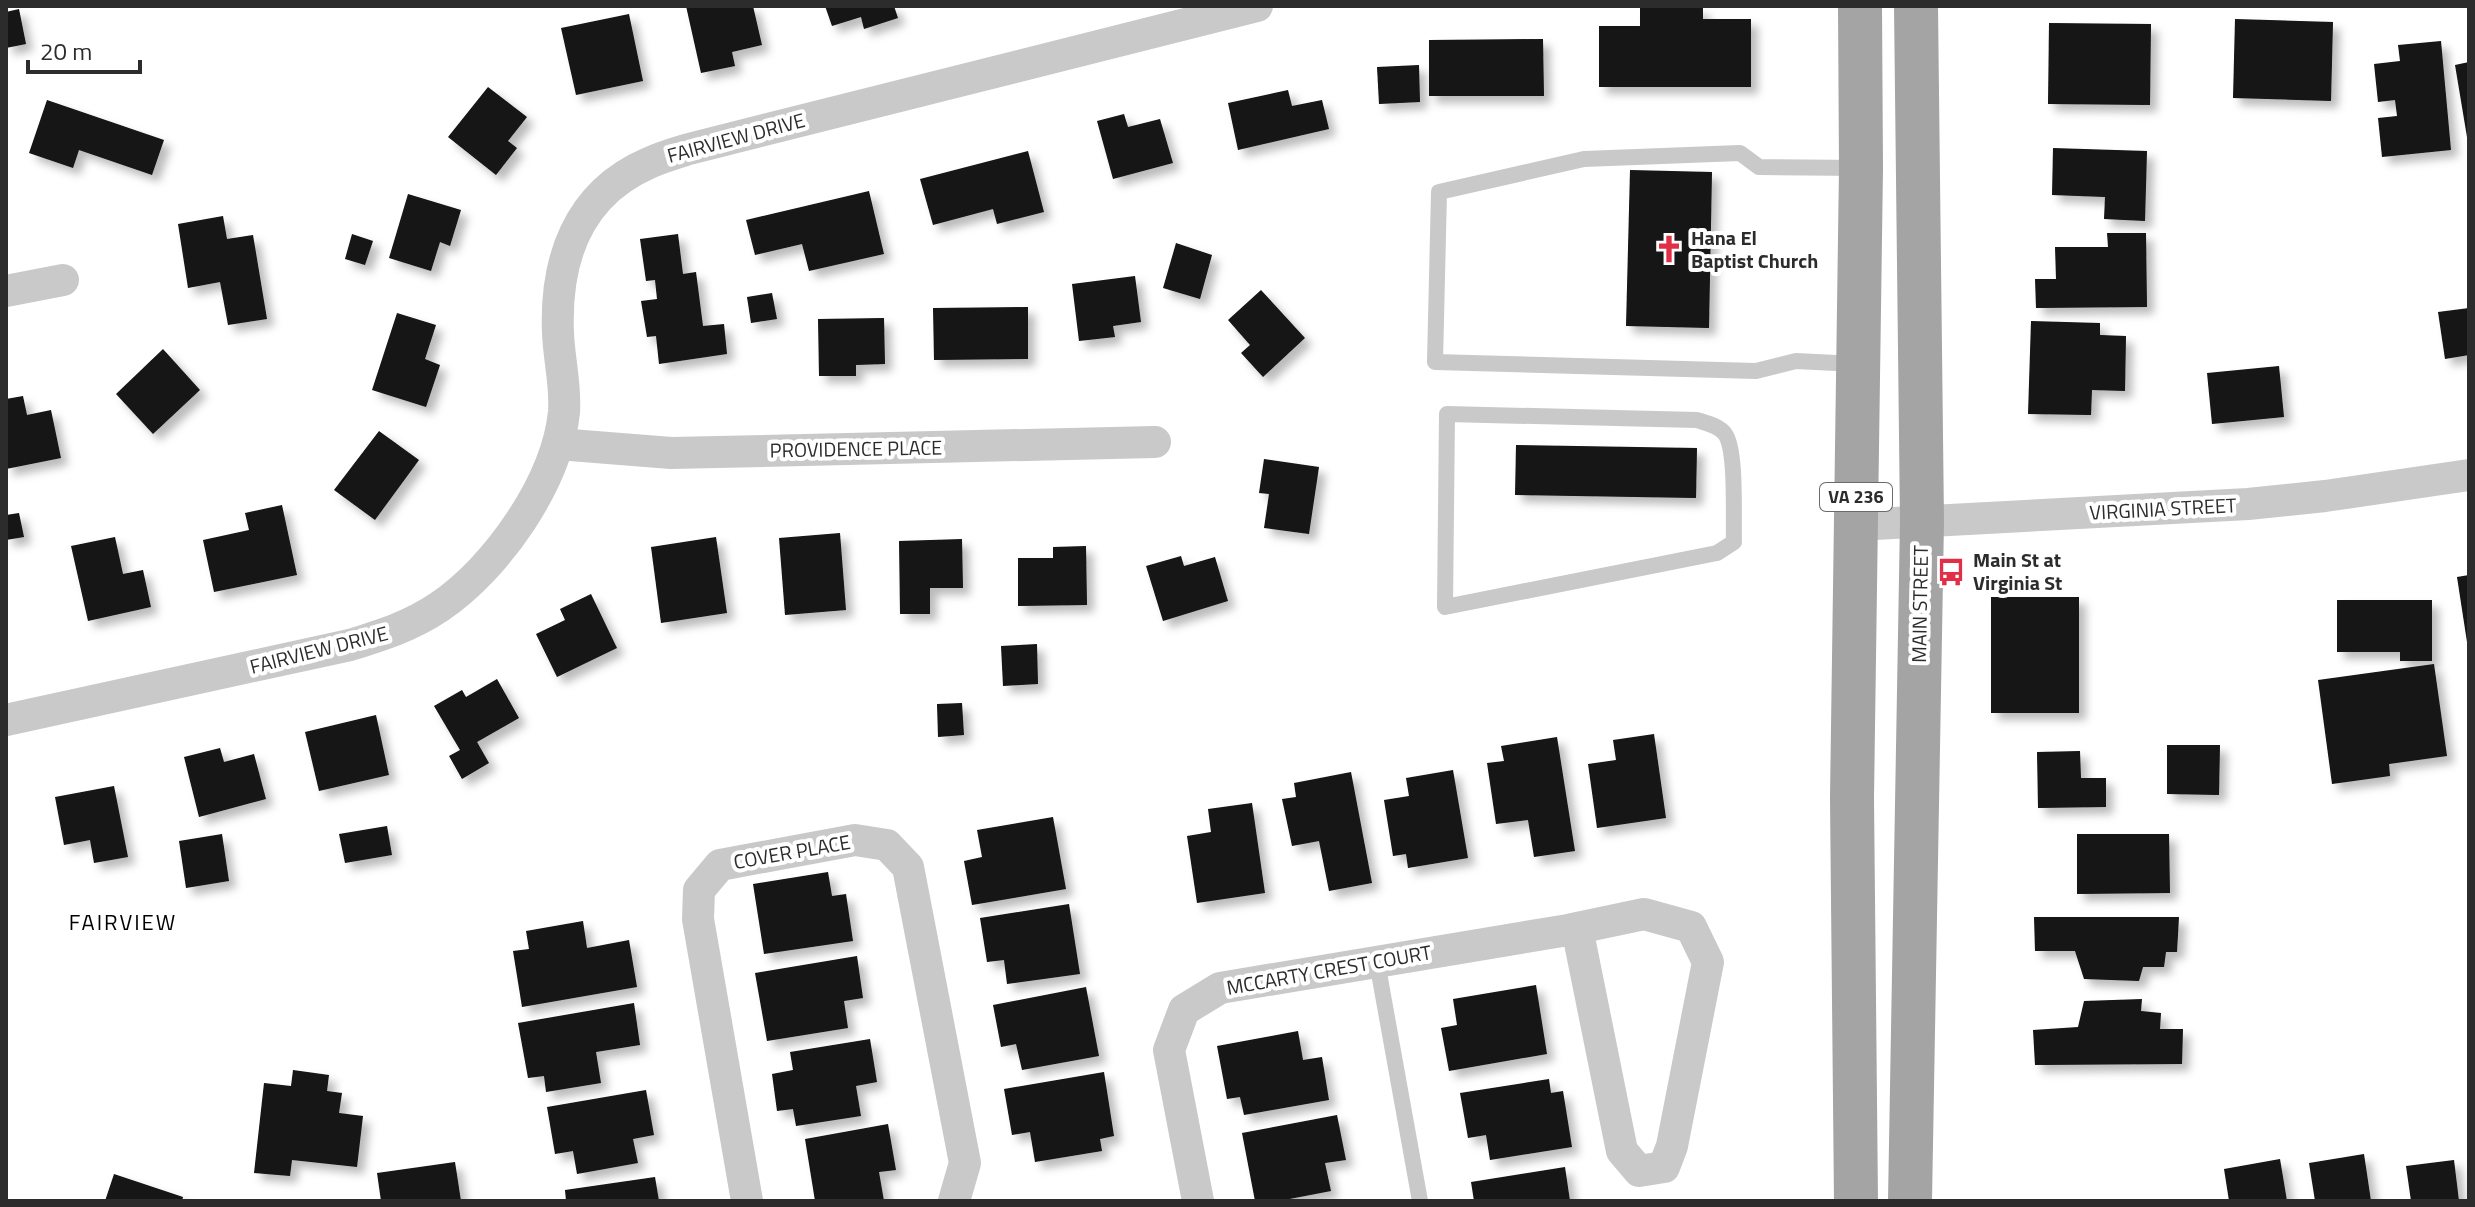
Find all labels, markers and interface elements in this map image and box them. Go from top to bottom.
scale bar [28,24,140,74]
text: 20 m [40,33,92,69]
street label: FAIRVIEW DRIVE [664,104,808,171]
place label: Hana El Baptist Church [1691,222,1818,276]
church icon: Hana El Baptist Church [1654,234,1684,264]
street label: PROVIDENCE PLACE [769,431,943,466]
road number: VA 236 [1820,483,1892,511]
street label: VIRGINIA STREET [2089,489,2238,528]
street label: MAIN STREET [1903,544,1936,663]
place label: Main St at Virginia St [1973,544,2062,598]
bus stop icon: Main St at Virginia St [1936,557,1966,587]
street label: FAIRVIEW DRIVE [247,617,391,682]
street label: COVER PLACE [731,826,853,877]
district label: FAIRVIEW [69,905,177,939]
street label: MCCARTY CREST COURT [1224,936,1434,1003]

